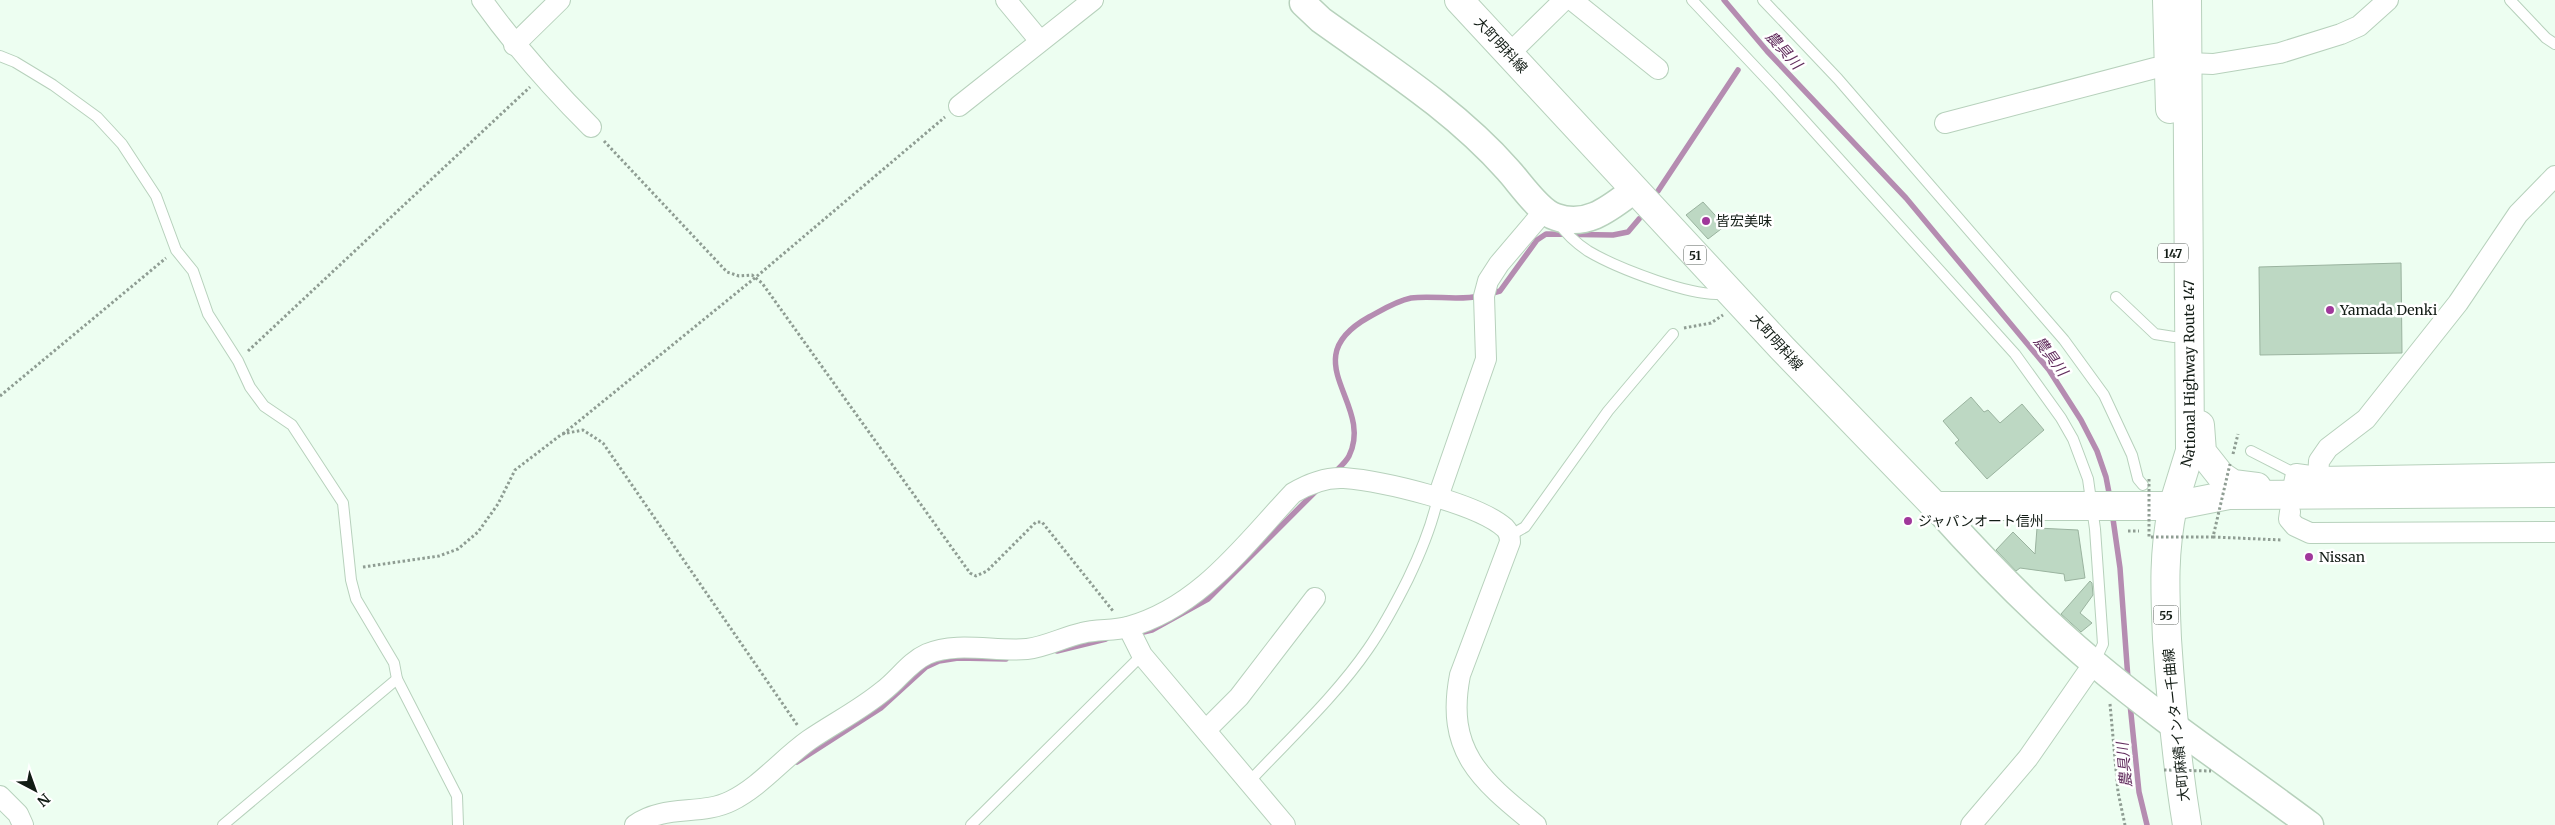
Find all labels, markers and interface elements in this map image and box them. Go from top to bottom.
street label: 大町明科線 [1471,13,1531,77]
water label: 農具川 [1762,27,1807,75]
place label: 皆宏美味 [1716,212,1772,230]
marker: 皆宏美味 [1700,215,1712,227]
road number: 147 [2158,244,2188,262]
road number: 51 [1684,246,1706,264]
street label: National Highway Route 147 [2177,280,2199,469]
place label: Yamada Denki [2339,301,2438,319]
marker: Yamada Denki [2324,304,2336,316]
street label: 大町明科線 [1747,310,1807,374]
water label: 農具川 [2030,332,2073,381]
place label: ジャパンオート信州 [1918,512,2044,530]
marker: ジャパンオート信州 [1902,515,1914,527]
place label: Nissan [2319,548,2365,566]
marker: Nissan [2303,551,2315,563]
road number: 55 [2154,606,2178,624]
street label: 大町麻績インター千曲線 [2159,647,2193,803]
water label: 農具川 [2112,740,2135,788]
north arrow [10,765,60,815]
text: N [33,789,54,810]

